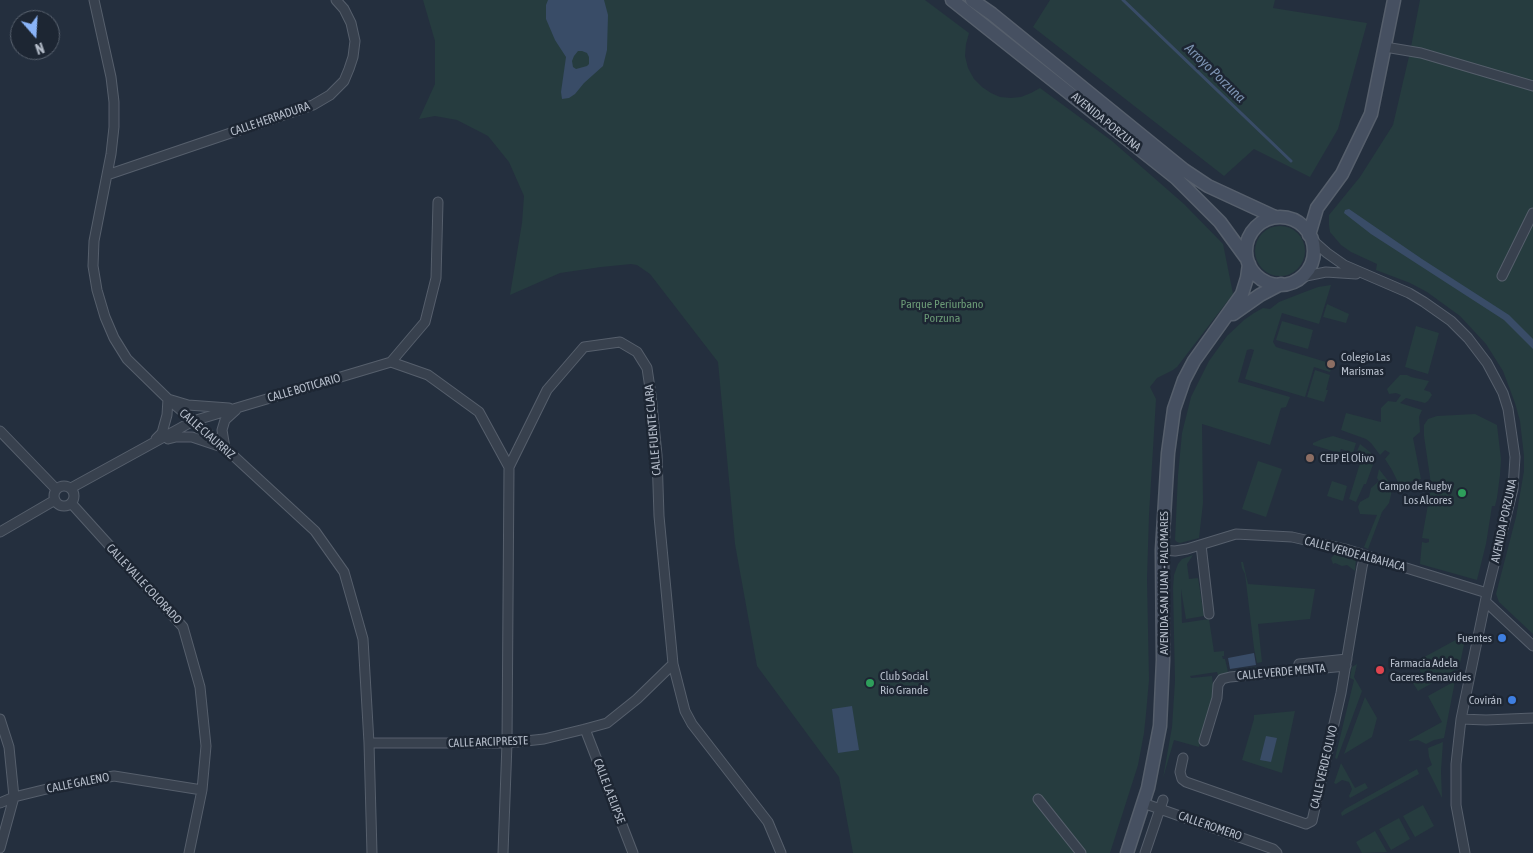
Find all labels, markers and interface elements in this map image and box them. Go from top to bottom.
north arrow [10,10,60,60]
text: N [33,39,46,57]
water label: Arroyo Porzuna [1181,40,1249,106]
street label: AVENIDA PORZUNA [1068,90,1144,154]
street label: CALLE HERRADURA [228,99,312,139]
park label: Parque Periurbano Porzuna [901,297,983,325]
place label: Colegio Las Marismas [1341,350,1390,378]
marker: Colegio Las Marismas [1325,358,1337,370]
street label: CALLE BOTICARIO [266,371,342,405]
street label: CALLE FUENTE CLARA [642,384,664,476]
street label: CALLE CIAURRIZ [176,406,238,462]
place label: CEIP El Olivo [1320,451,1374,465]
marker: CEIP El Olivo [1304,452,1316,464]
street label: AVENIDA PORZUNA [1488,478,1520,564]
place label: Campo de Rugby Los Alcores [1379,479,1452,507]
marker: Campo de Rugby Los Alcores [1456,487,1468,499]
street label: AVENIDA SAN JUAN - PALOMARES [1157,511,1171,655]
street label: CALLE VERDE ALBAHACA [1303,534,1407,574]
street label: CALLE VALLE COLORADO [103,541,185,627]
place label: Fuentes [1457,631,1492,645]
marker: Fuentes [1496,632,1508,644]
place label: Farmacia Adela Caceres Benavides [1390,656,1471,684]
street label: CALLE VERDE MENTA [1236,661,1326,683]
marker: Farmacia Adela Caceres Benavides [1374,664,1386,676]
place label: Club Social Rio Grande [880,669,928,697]
marker: Club Social Rio Grande [864,677,876,689]
place label: Covirán [1469,693,1502,707]
marker: Covirán [1506,694,1518,706]
street label: CALLE VERDE OLIVO [1307,724,1341,810]
street label: CALLE ARCIPRESTE [448,733,528,751]
street label: CALLE LA ELIPSE [590,757,628,825]
street label: CALLE GALENO [46,770,110,796]
street label: CALLE ROMERO [1176,808,1244,844]

